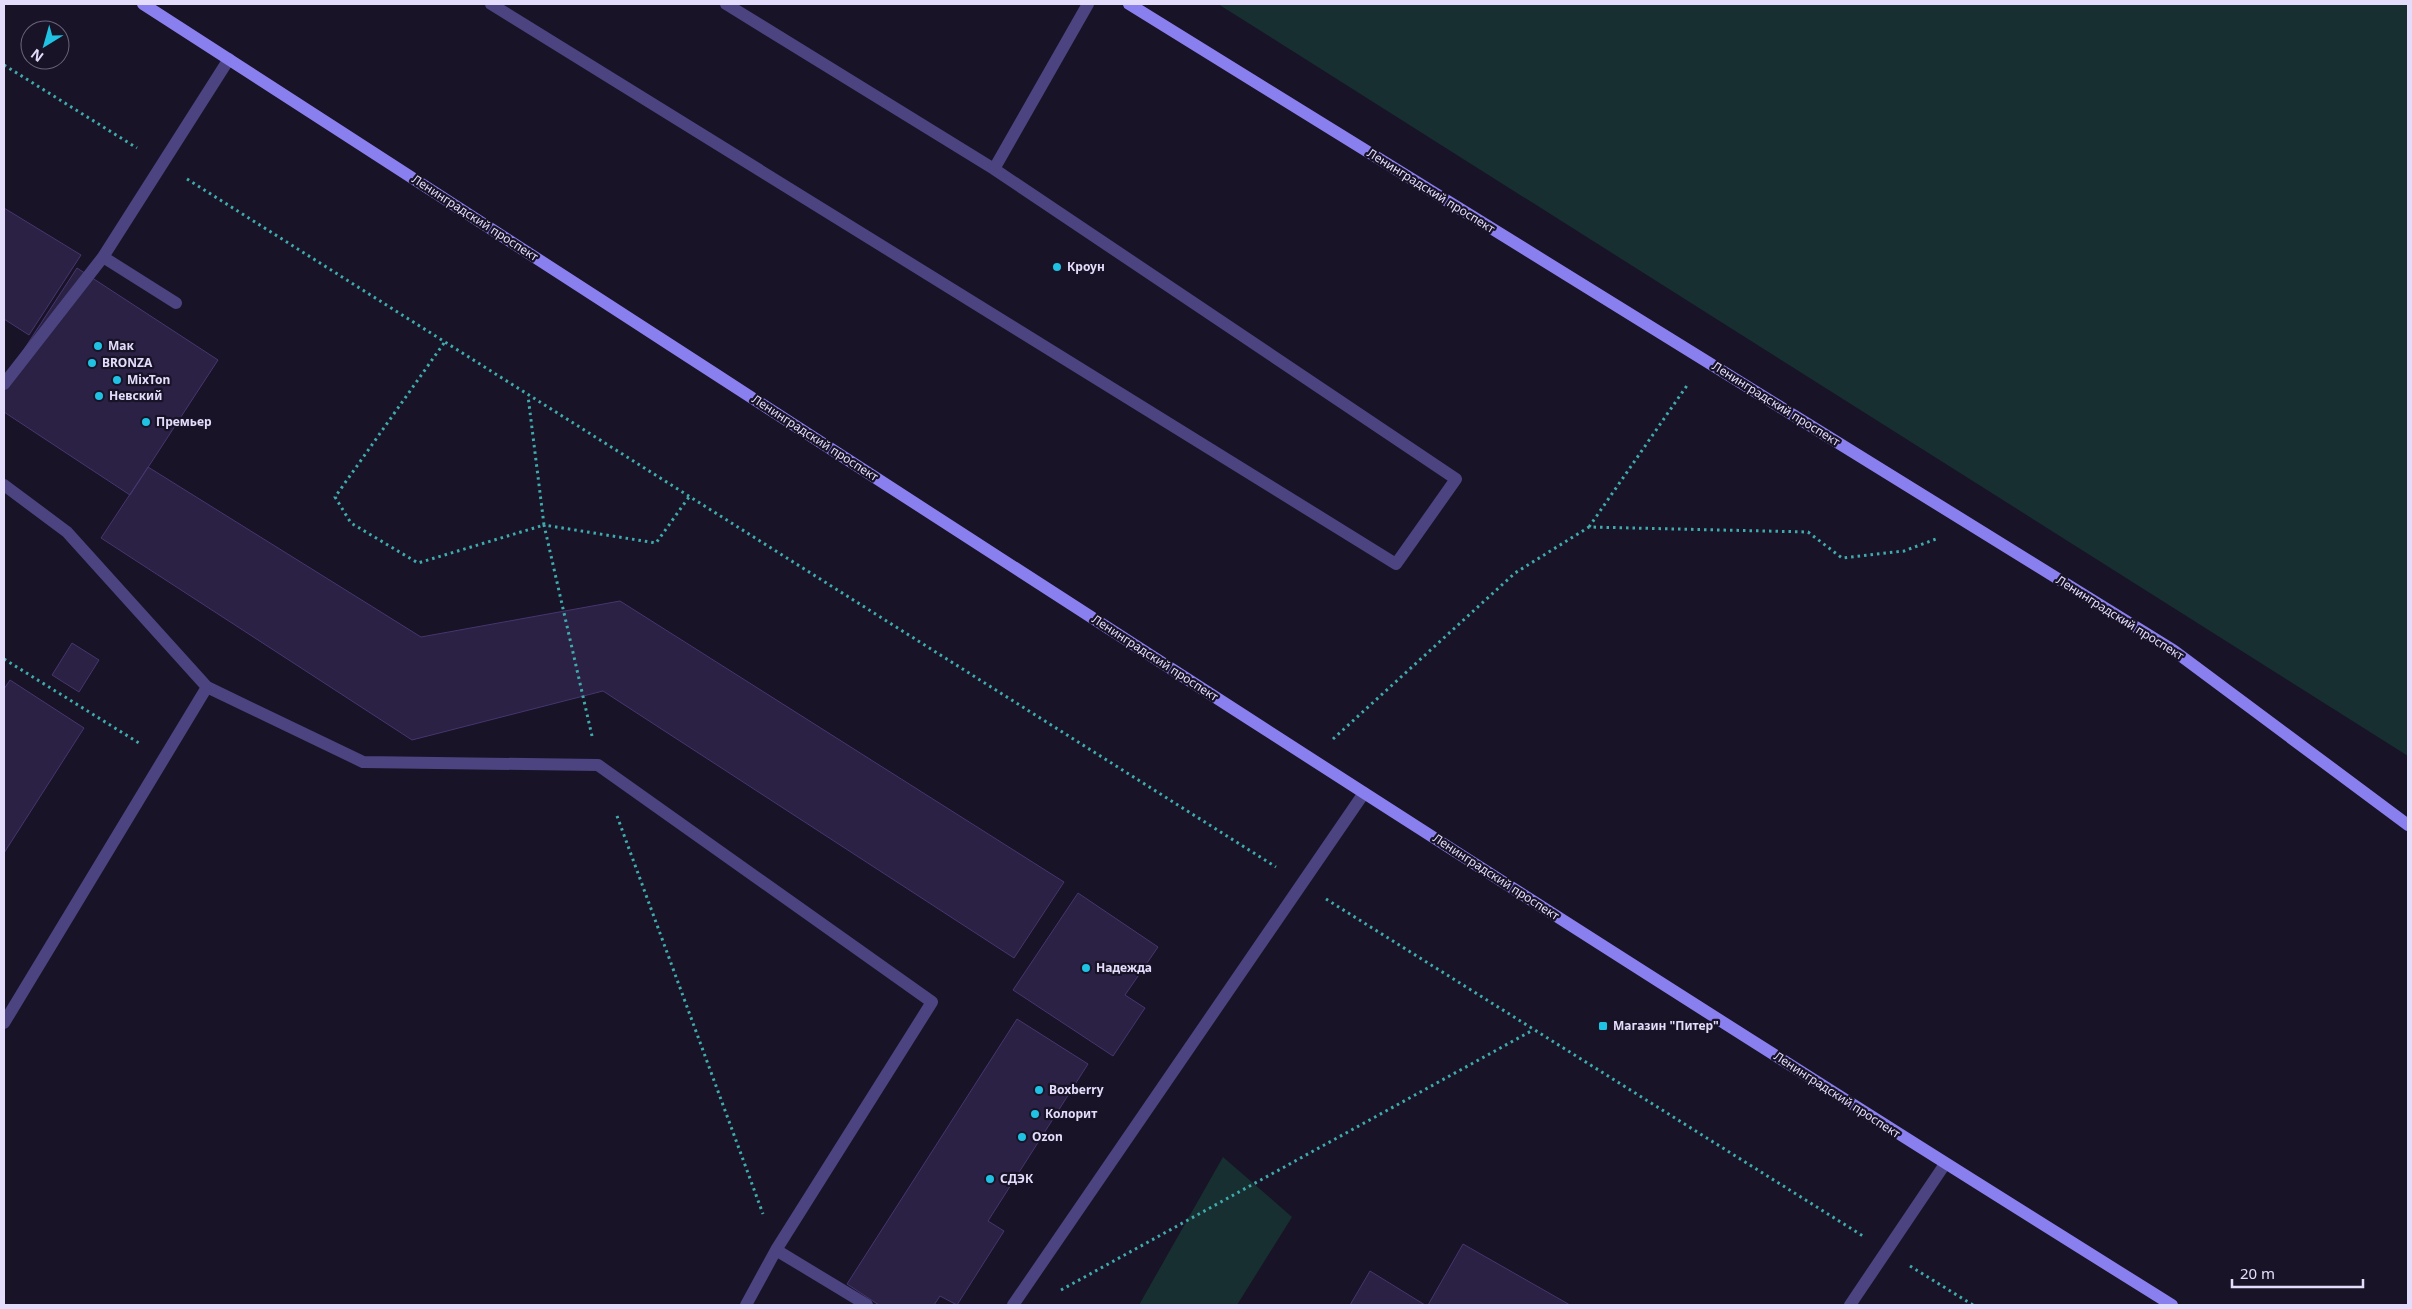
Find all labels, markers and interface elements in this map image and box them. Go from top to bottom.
north arrow [20,20,70,70]
text: N [27,45,47,67]
street label: Ленинградский проспект [1364,144,1499,237]
street label: Ленинградский проспект [409,170,542,265]
place label: Кроун [1067,258,1105,275]
marker: Кроун [1051,261,1063,273]
place label: Мак [108,337,134,354]
marker: Мак [92,340,104,352]
place label: BRONZA [102,354,153,371]
marker: BRONZA [86,357,98,369]
street label: Ленинградский проспект [1709,357,1844,450]
place label: MixTon [127,371,170,388]
marker: MixTon [111,374,123,386]
place label: Невский [109,387,162,404]
marker: Невский [93,390,105,402]
street label: Ленинградский проспект [749,390,882,485]
place label: Премьер [156,413,212,430]
marker: Премьер [140,416,152,428]
street label: Ленинградский проспект [2053,571,2188,664]
street label: Ленинградский проспект [1089,610,1222,705]
street label: Ленинградский проспект [1430,829,1563,924]
place label: Надежда [1096,959,1152,976]
marker: Надежда [1080,962,1092,974]
place label: Магазин "Питер" [1613,1017,1719,1034]
marker: Магазин "Питер" [1597,1020,1609,1032]
street label: Ленинградский проспект [1771,1047,1904,1142]
place label: Boxberry [1049,1081,1104,1098]
marker: Boxberry [1033,1084,1045,1096]
place label: Колорит [1045,1105,1097,1122]
marker: Колорит [1029,1108,1041,1120]
place label: Ozon [1032,1128,1063,1145]
marker: Ozon [1016,1131,1028,1143]
place label: СДЭК [1000,1170,1034,1187]
marker: СДЭК [984,1173,996,1185]
scale bar [2232,1256,2363,1288]
text: 20 m [2240,1263,2275,1283]

